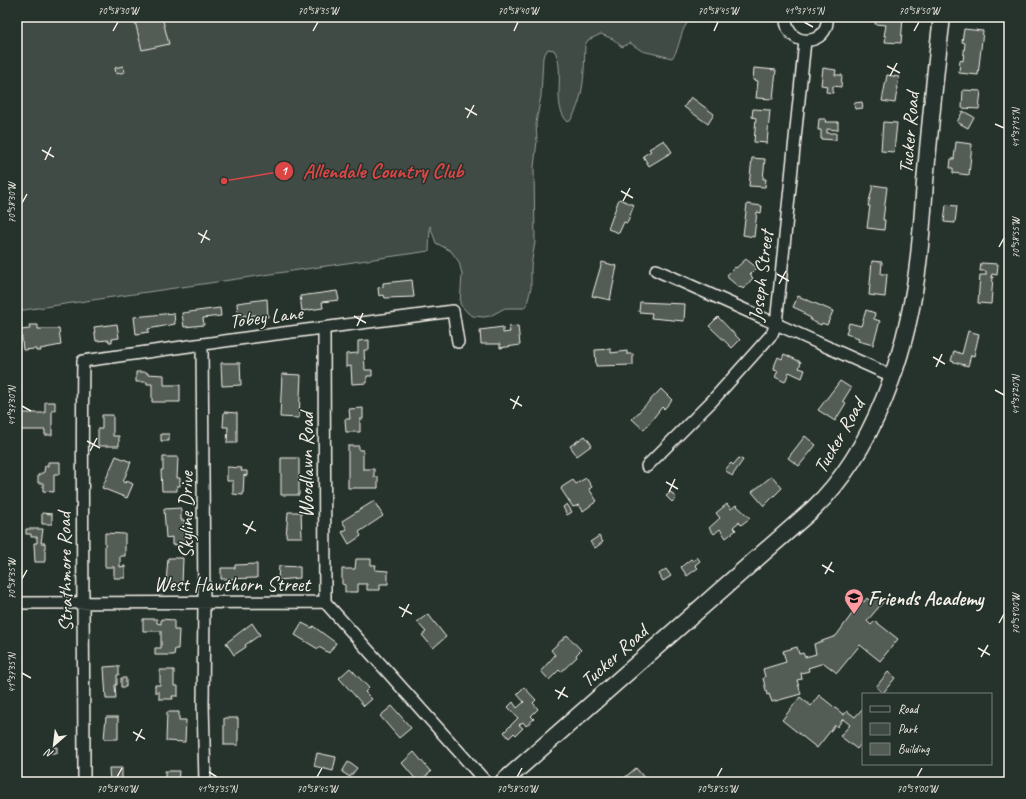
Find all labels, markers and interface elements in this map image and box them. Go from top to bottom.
text: 70°58'30"W [98,4,140,17]
text: 70°58'35"W [298,4,340,17]
text: 70°58'40"W [498,4,540,17]
text: 70°58'45"W [698,4,740,17]
text: 41°37'15"N [784,4,826,17]
text: 70°58'50"W [899,4,941,17]
street label: Tucker Road [893,88,925,175]
text: 41°37'15"N [1009,106,1022,148]
callout: Allendale Country Club [274,155,471,188]
text: Allendale Country Club [303,158,465,184]
text: 1 [281,163,288,179]
text: 70°58'30"W [5,181,18,223]
text: 70°58'55"W [1009,216,1022,258]
street label: Joseph Street [743,226,779,324]
street label: Tobey Lane [228,300,305,334]
text: 41°37'20"N [1009,373,1022,415]
text: 41°37'30"N [5,384,18,426]
street label: Tucker Road [808,392,872,478]
street label: Woodlawn Road [294,409,319,518]
street label: Skyline Drive [174,470,199,559]
street label: Strathmore Road [51,509,79,632]
text: 70°58'35"W [5,557,18,599]
street label: West Hawthorn Street [154,572,312,597]
place label: Friends Academy [868,586,986,612]
school or university icon: Friends Academy [843,587,865,615]
text: 70°59'00"W [1009,592,1022,634]
street label: Tucker Road [575,617,655,693]
text: 41°37'35"N [5,651,18,693]
legend [862,693,992,765]
text: Road [898,701,920,717]
text: Park [898,721,919,737]
north arrow [34,725,74,765]
text: Building [898,741,930,757]
text: N [41,745,56,762]
text: 70°58'40"W [97,782,139,795]
text: 41°37'35"N [197,782,239,795]
text: 70°58'45"W [297,782,339,795]
text: 70°58'50"W [497,782,539,795]
text: 70°58'55"W [697,782,739,795]
text: 70°59'00"W [897,782,939,795]

